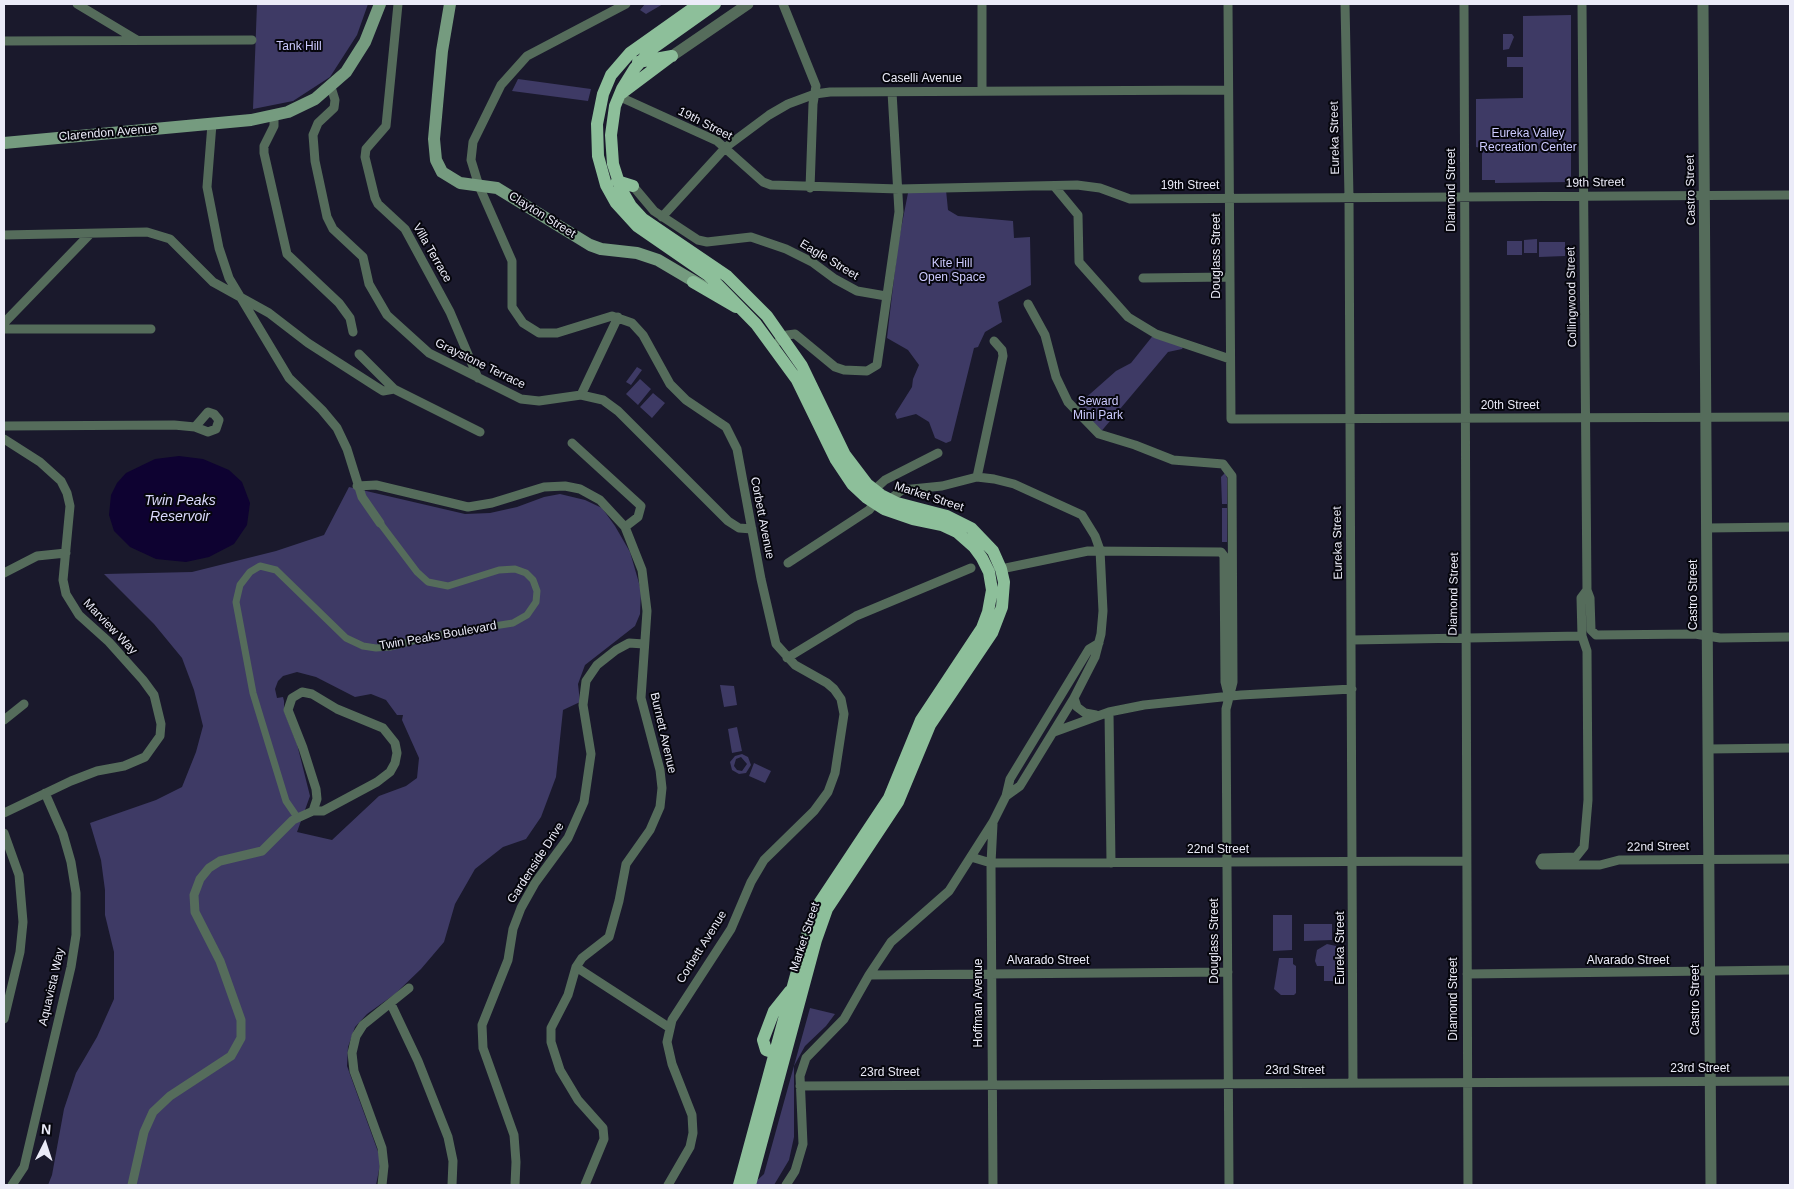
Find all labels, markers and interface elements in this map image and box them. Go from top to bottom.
park label: Tank Hill [276,40,322,54]
street label: Caselli Avenue [882,72,962,86]
street label: Eureka Street [1327,101,1343,175]
street label: 19th Street [676,104,734,144]
street label: Clarendon Avenue [58,122,158,144]
park label: Eureka Valley Recreation Center [1479,127,1577,155]
street label: Diamond Street [1445,148,1459,232]
street label: Castro Street [1683,155,1699,225]
street label: 19th Street [1566,175,1624,191]
street label: 19th Street [1161,179,1219,193]
street label: Clayton Street [506,189,578,241]
street label: Douglass Street [1210,213,1224,299]
street label: Villa Terrace [409,221,455,285]
street label: Eagle Street [797,237,861,283]
street label: Collingwood Street [1564,247,1580,347]
park label: Kite Hill Open Space [919,257,985,285]
street label: Graystone Terrace [432,336,528,392]
park label: Seward Mini Park [1073,395,1123,423]
street label: 20th Street [1481,399,1539,413]
street label: Corbett Avenue [747,476,777,560]
street label: Market Street [893,479,965,515]
water label: Twin Peaks Reservoir [144,493,216,526]
street label: Eureka Street [1330,506,1346,580]
street label: Diamond Street [1446,552,1462,636]
street label: Castro Street [1687,560,1701,630]
street label: Marview Way [80,596,140,658]
street label: Twin Peaks Boulevard [378,619,498,653]
street label: Burnett Avenue [647,691,679,775]
street label: Gardenside Drive [505,820,567,906]
street label: 22nd Street [1627,839,1689,855]
street label: 22nd Street [1187,843,1249,857]
street label: Douglass Street [1208,898,1222,984]
street label: Market Street [787,901,823,973]
street label: Corbett Avenue [674,908,730,986]
street label: Eureka Street [1334,911,1348,985]
street label: Aquavista Way [36,947,68,1027]
street label: Alvarado Street [1007,954,1089,968]
street label: Alvarado Street [1587,954,1669,968]
street label: Diamond Street [1447,957,1461,1041]
street label: Hoffman Avenue [972,959,986,1047]
street label: Castro Street [1689,965,1703,1035]
street label: 23rd Street [1670,1062,1730,1076]
street label: 23rd Street [1265,1064,1325,1078]
street label: 23rd Street [860,1066,920,1080]
north arrow [20,1119,70,1169]
text: N [40,1121,52,1137]

